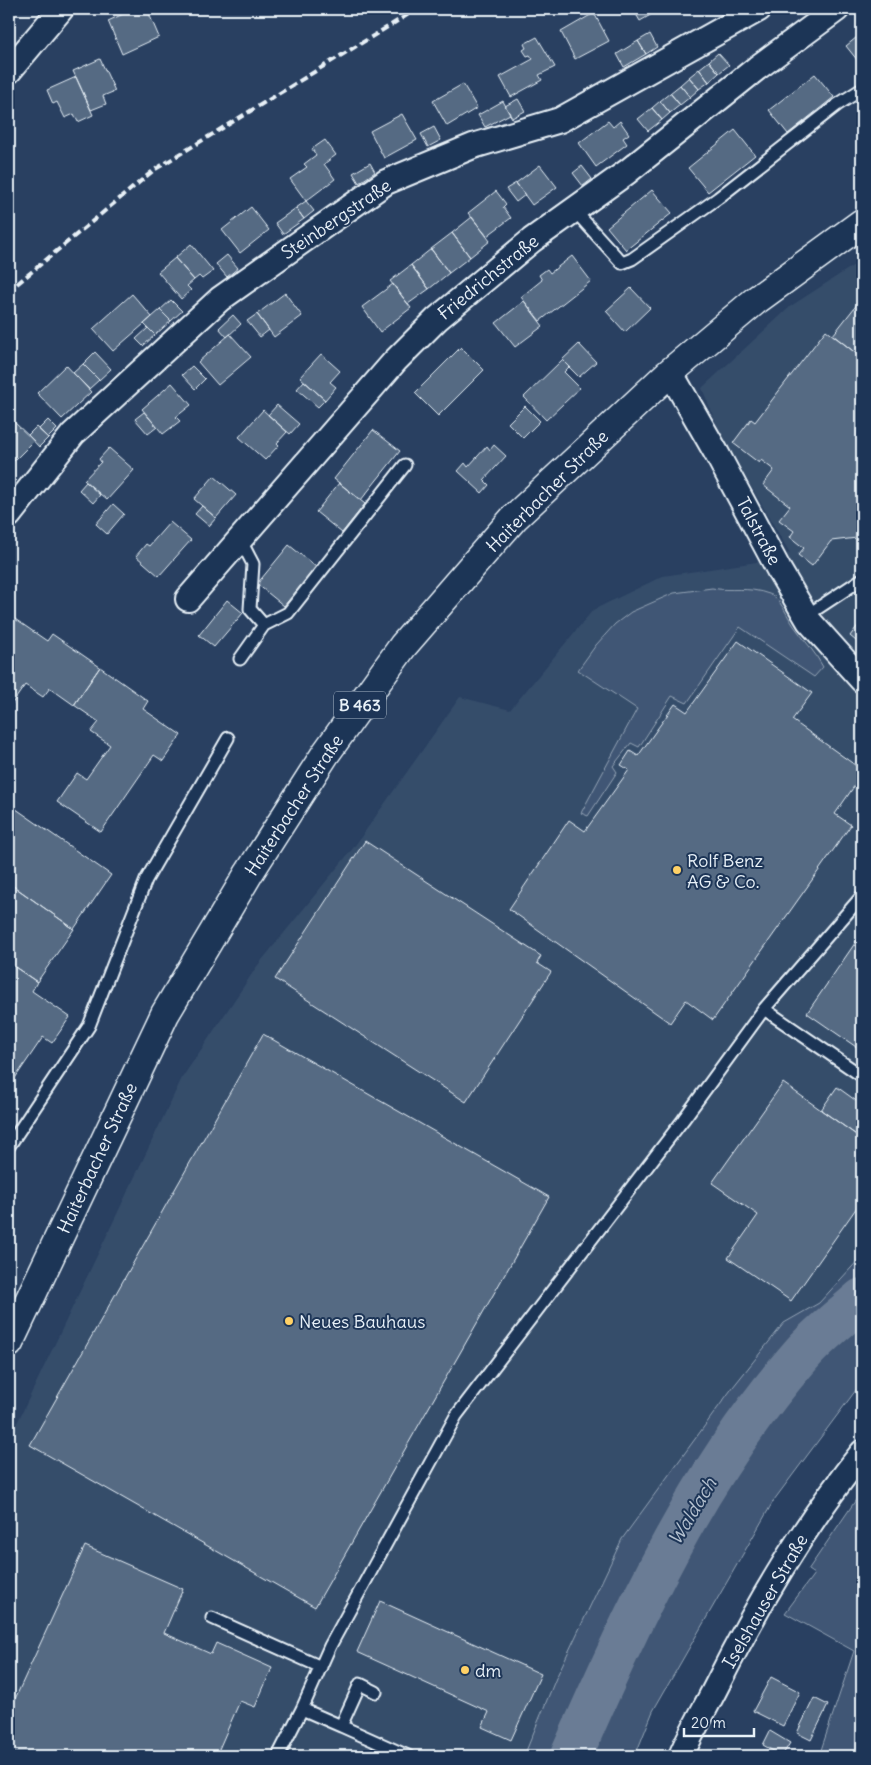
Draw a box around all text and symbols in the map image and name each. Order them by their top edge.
street label: Steinbergstraße [277,174,395,264]
street label: Friedrichstraße [433,229,543,325]
street label: Haiterbacher Straße [481,425,613,557]
street label: Talstraße [732,493,786,569]
road number: B 463 [334,692,386,718]
street label: Haiterbacher Straße [240,730,348,880]
place label: Rolf Benz AG & Co. [687,849,764,893]
marker: Rolf Benz AG & Co. [671,864,683,876]
street label: Haiterbacher Straße [52,1079,142,1237]
place label: Neues Bauhaus [299,1310,425,1333]
marker: Neues Bauhaus [283,1315,295,1327]
water label: Waldach [663,1472,722,1549]
street label: Iselshauser Straße [717,1530,813,1672]
place label: dm [475,1659,502,1682]
marker: dm [459,1664,471,1676]
scale bar [684,1705,754,1737]
text: 20 m [691,1713,726,1732]

